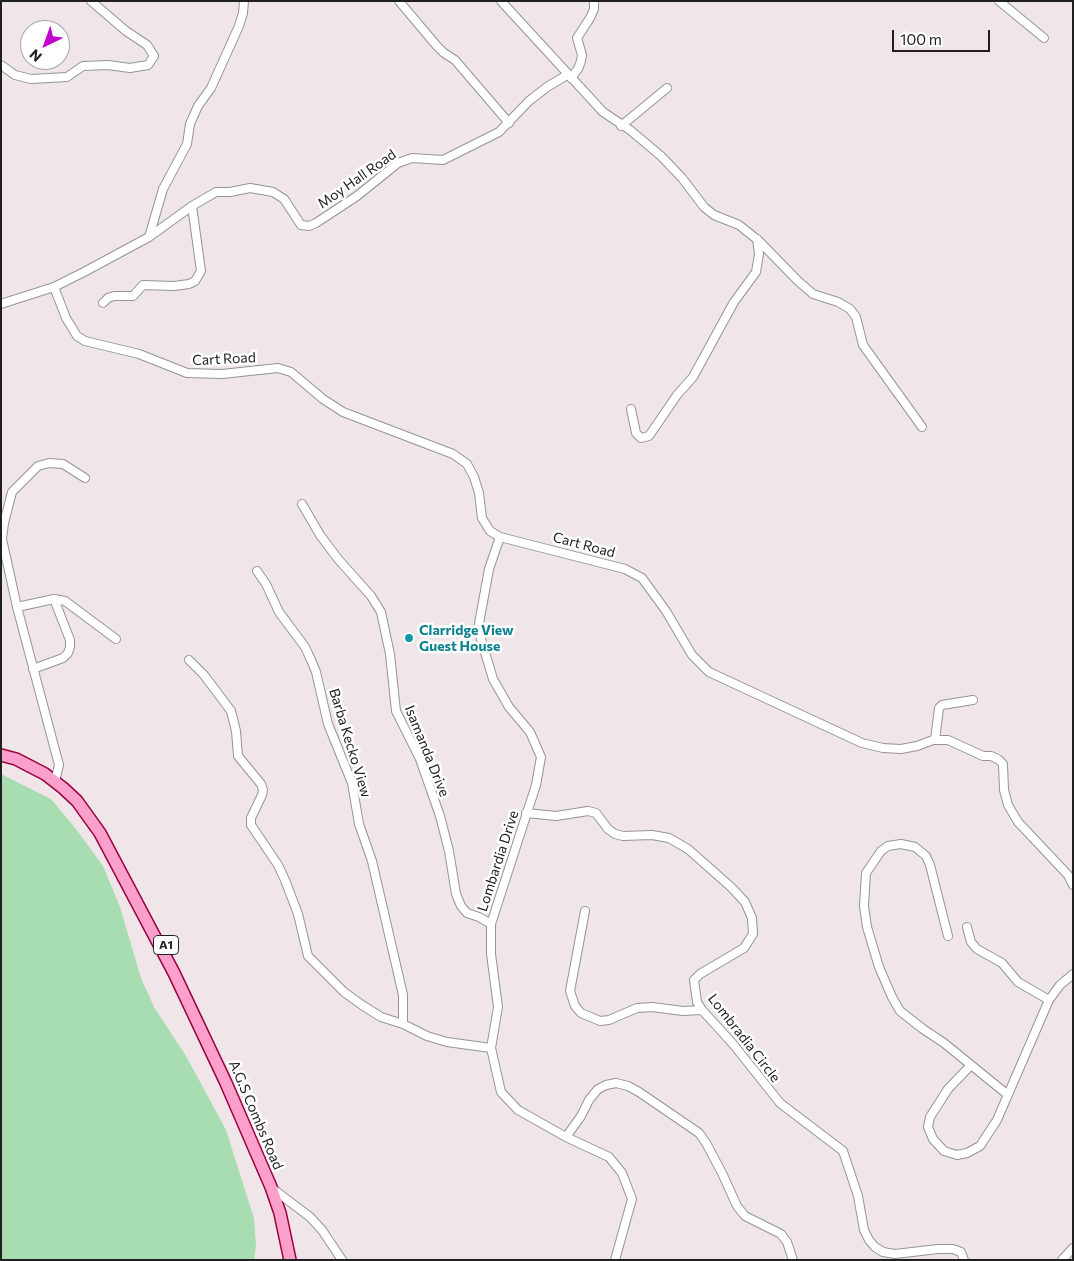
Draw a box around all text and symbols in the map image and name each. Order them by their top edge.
north arrow [20,20,70,70]
scale bar [894,20,992,52]
text: 100 m [900,30,942,48]
text: N [26,46,45,66]
street label: Moy Hall Road [315,146,399,212]
street label: Cart Road [192,349,256,369]
street label: Cart Road [551,529,617,561]
place label: Clarridge View Guest House [419,622,514,654]
marker: Clarridge View Guest House [403,632,415,644]
street label: Barba Kecko View [325,686,375,800]
street label: Isamanda Drive [401,703,453,799]
street label: Lombardia Drive [474,808,522,914]
road number: A1 [154,936,178,954]
street label: Lombradia Circle [704,990,784,1086]
street label: A.G.S Combs Road [225,1058,287,1172]

